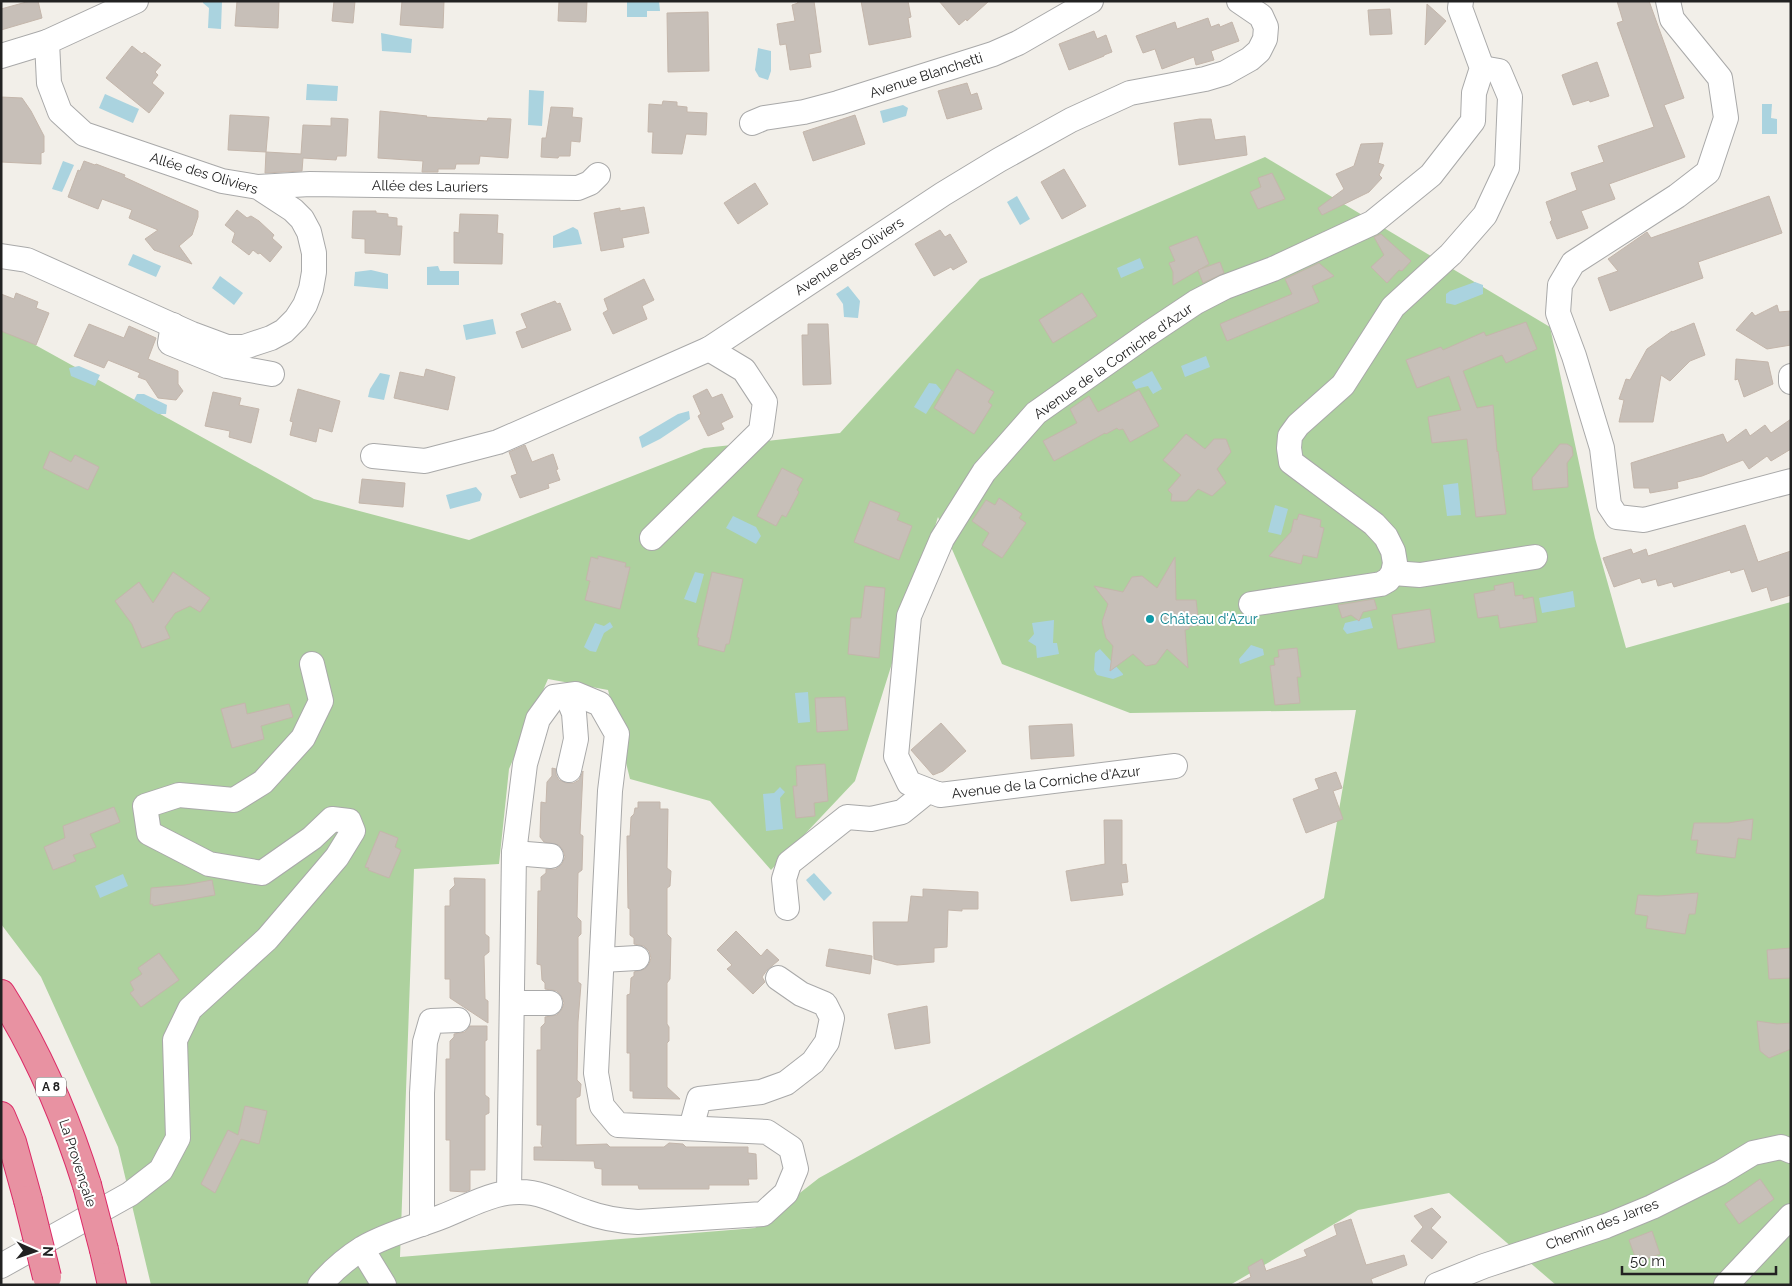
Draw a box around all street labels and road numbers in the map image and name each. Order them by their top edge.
street label: Avenue Blanchetti [867,49,985,101]
street label: Allée des Oliviers [148,149,260,197]
street label: Allée des Lauriers [372,177,489,195]
street label: Avenue des Oliviers [792,214,907,298]
street label: Avenue de la Corniche d'Azur [1031,300,1195,422]
street label: Avenue de la Corniche d'Azur [951,762,1141,802]
road number: A 8 [36,1078,66,1096]
street label: La Provençale [56,1117,100,1209]
street label: Chemin des Jarres [1543,1195,1661,1253]

